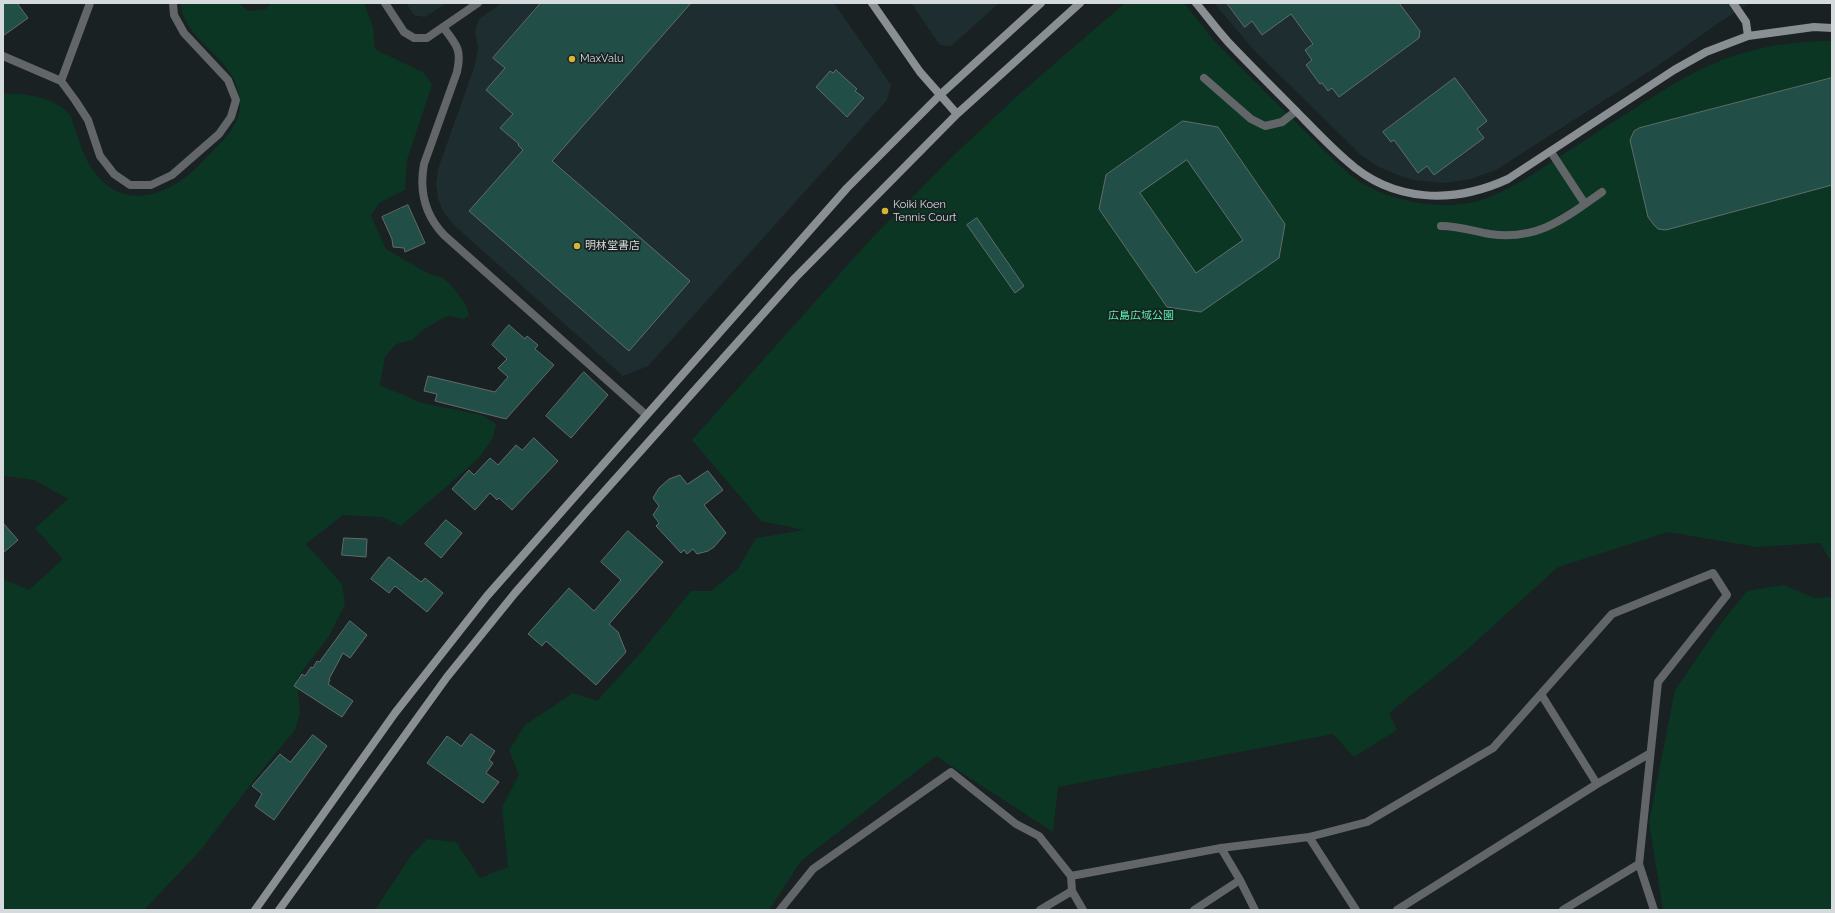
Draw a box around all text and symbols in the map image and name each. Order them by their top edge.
place label: MaxValu [580,52,623,66]
marker: MaxValu [567,54,577,64]
place label: Koiki Koen Tennis Court [893,198,956,224]
marker: Koiki Koen Tennis Court [880,206,890,216]
place label: 明林堂書店 [585,239,640,253]
marker: 明林堂書店 [572,241,582,251]
park label: 広島広域公園 [1108,309,1174,323]

